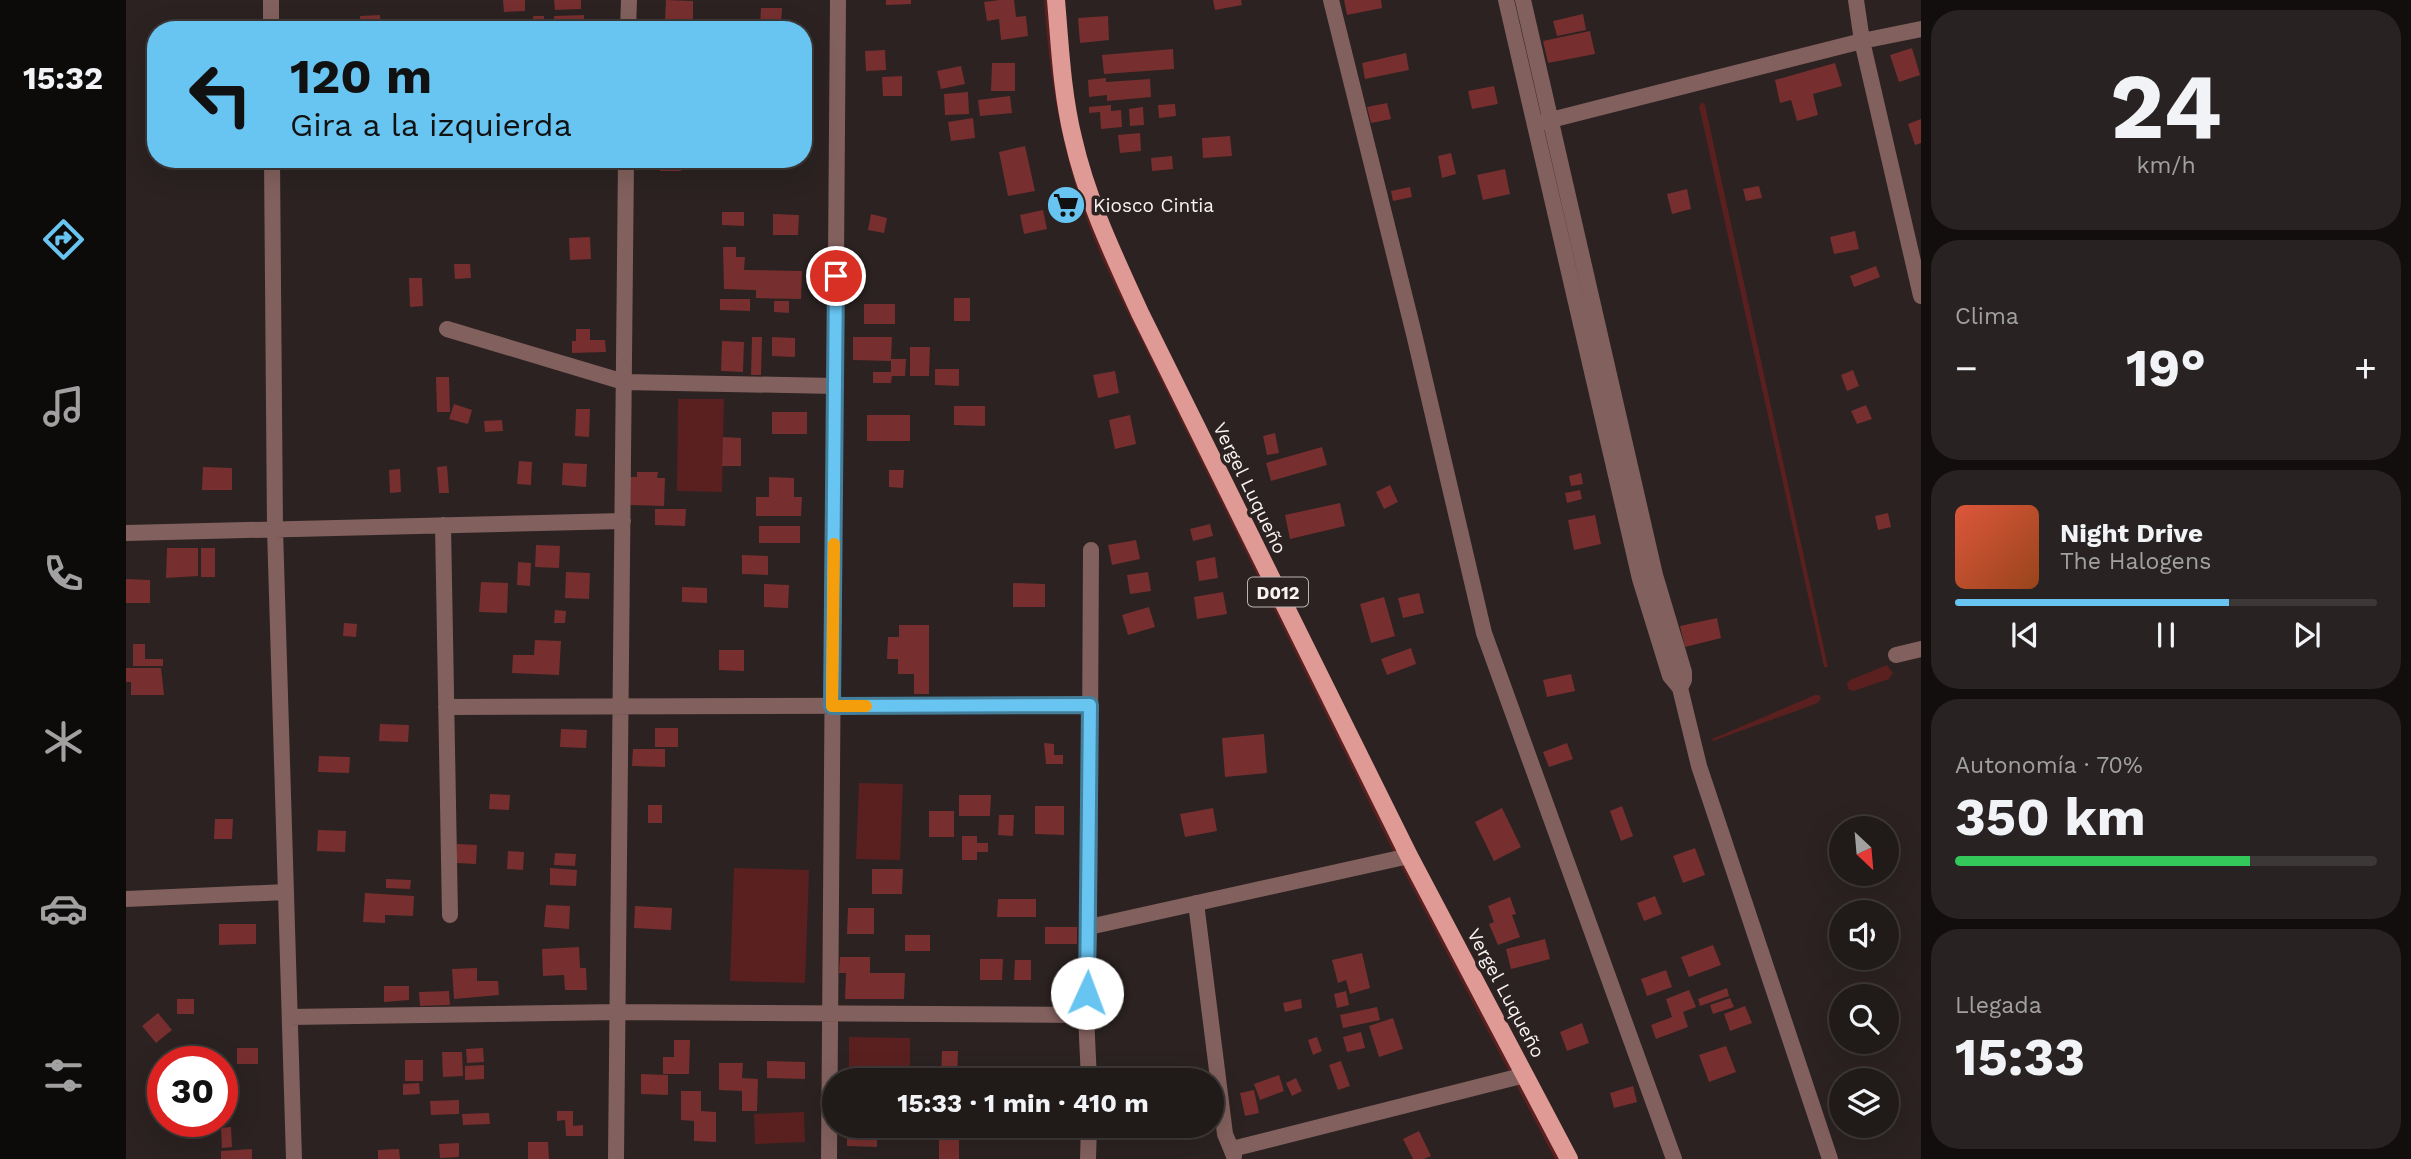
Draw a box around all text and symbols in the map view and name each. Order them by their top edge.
text: 120 m [290,47,432,105]
icon: left [175,49,266,140]
text: 24 [2110,53,2222,160]
text: 15:32 [23,59,103,97]
text: Gira a la izquierda [290,106,572,144]
text: km/h [2136,152,2196,179]
supermarket icon: Kiosco Cintia [1045,184,1087,226]
place label: Kiosco Cintia [1093,194,1214,217]
icon: directions [39,215,88,264]
pin [806,246,866,306]
icon: arrive [817,257,855,295]
text: Clima [1955,303,2019,330]
text: 19° [2126,338,2206,399]
text: − [1955,346,1978,390]
text: + [2354,346,2377,390]
icon: music [39,382,88,431]
street label: Vergel Luqueño [1208,419,1292,557]
text: Night Drive [2060,518,2203,548]
text: The Halogens [2060,548,2211,575]
icon: phone [39,549,88,598]
road number: D012 [1248,578,1308,606]
icon: previous [2006,616,2044,654]
icon: pause [2147,616,2185,654]
icon: next [2288,616,2326,654]
icon: climate [39,717,88,766]
text: Autonomía · 70% [1955,752,2143,779]
text: 350 km [1955,787,2146,848]
north arrow [1829,816,1899,886]
map controls [1829,816,1899,1138]
icon: car [39,884,88,933]
button: sound [1829,900,1899,970]
street label: Vergel Luqueño [1462,924,1550,1062]
position arrow [1050,956,1124,1030]
button: search [1829,984,1899,1054]
text: Llegada [1955,992,2042,1019]
text: 15:33 [1955,1027,2085,1088]
speed limit sign: 30 [147,1046,238,1137]
icon: filters [39,1051,88,1100]
button: layers [1829,1068,1899,1138]
text: 15:33 · 1 min · 410 m [897,1088,1149,1118]

